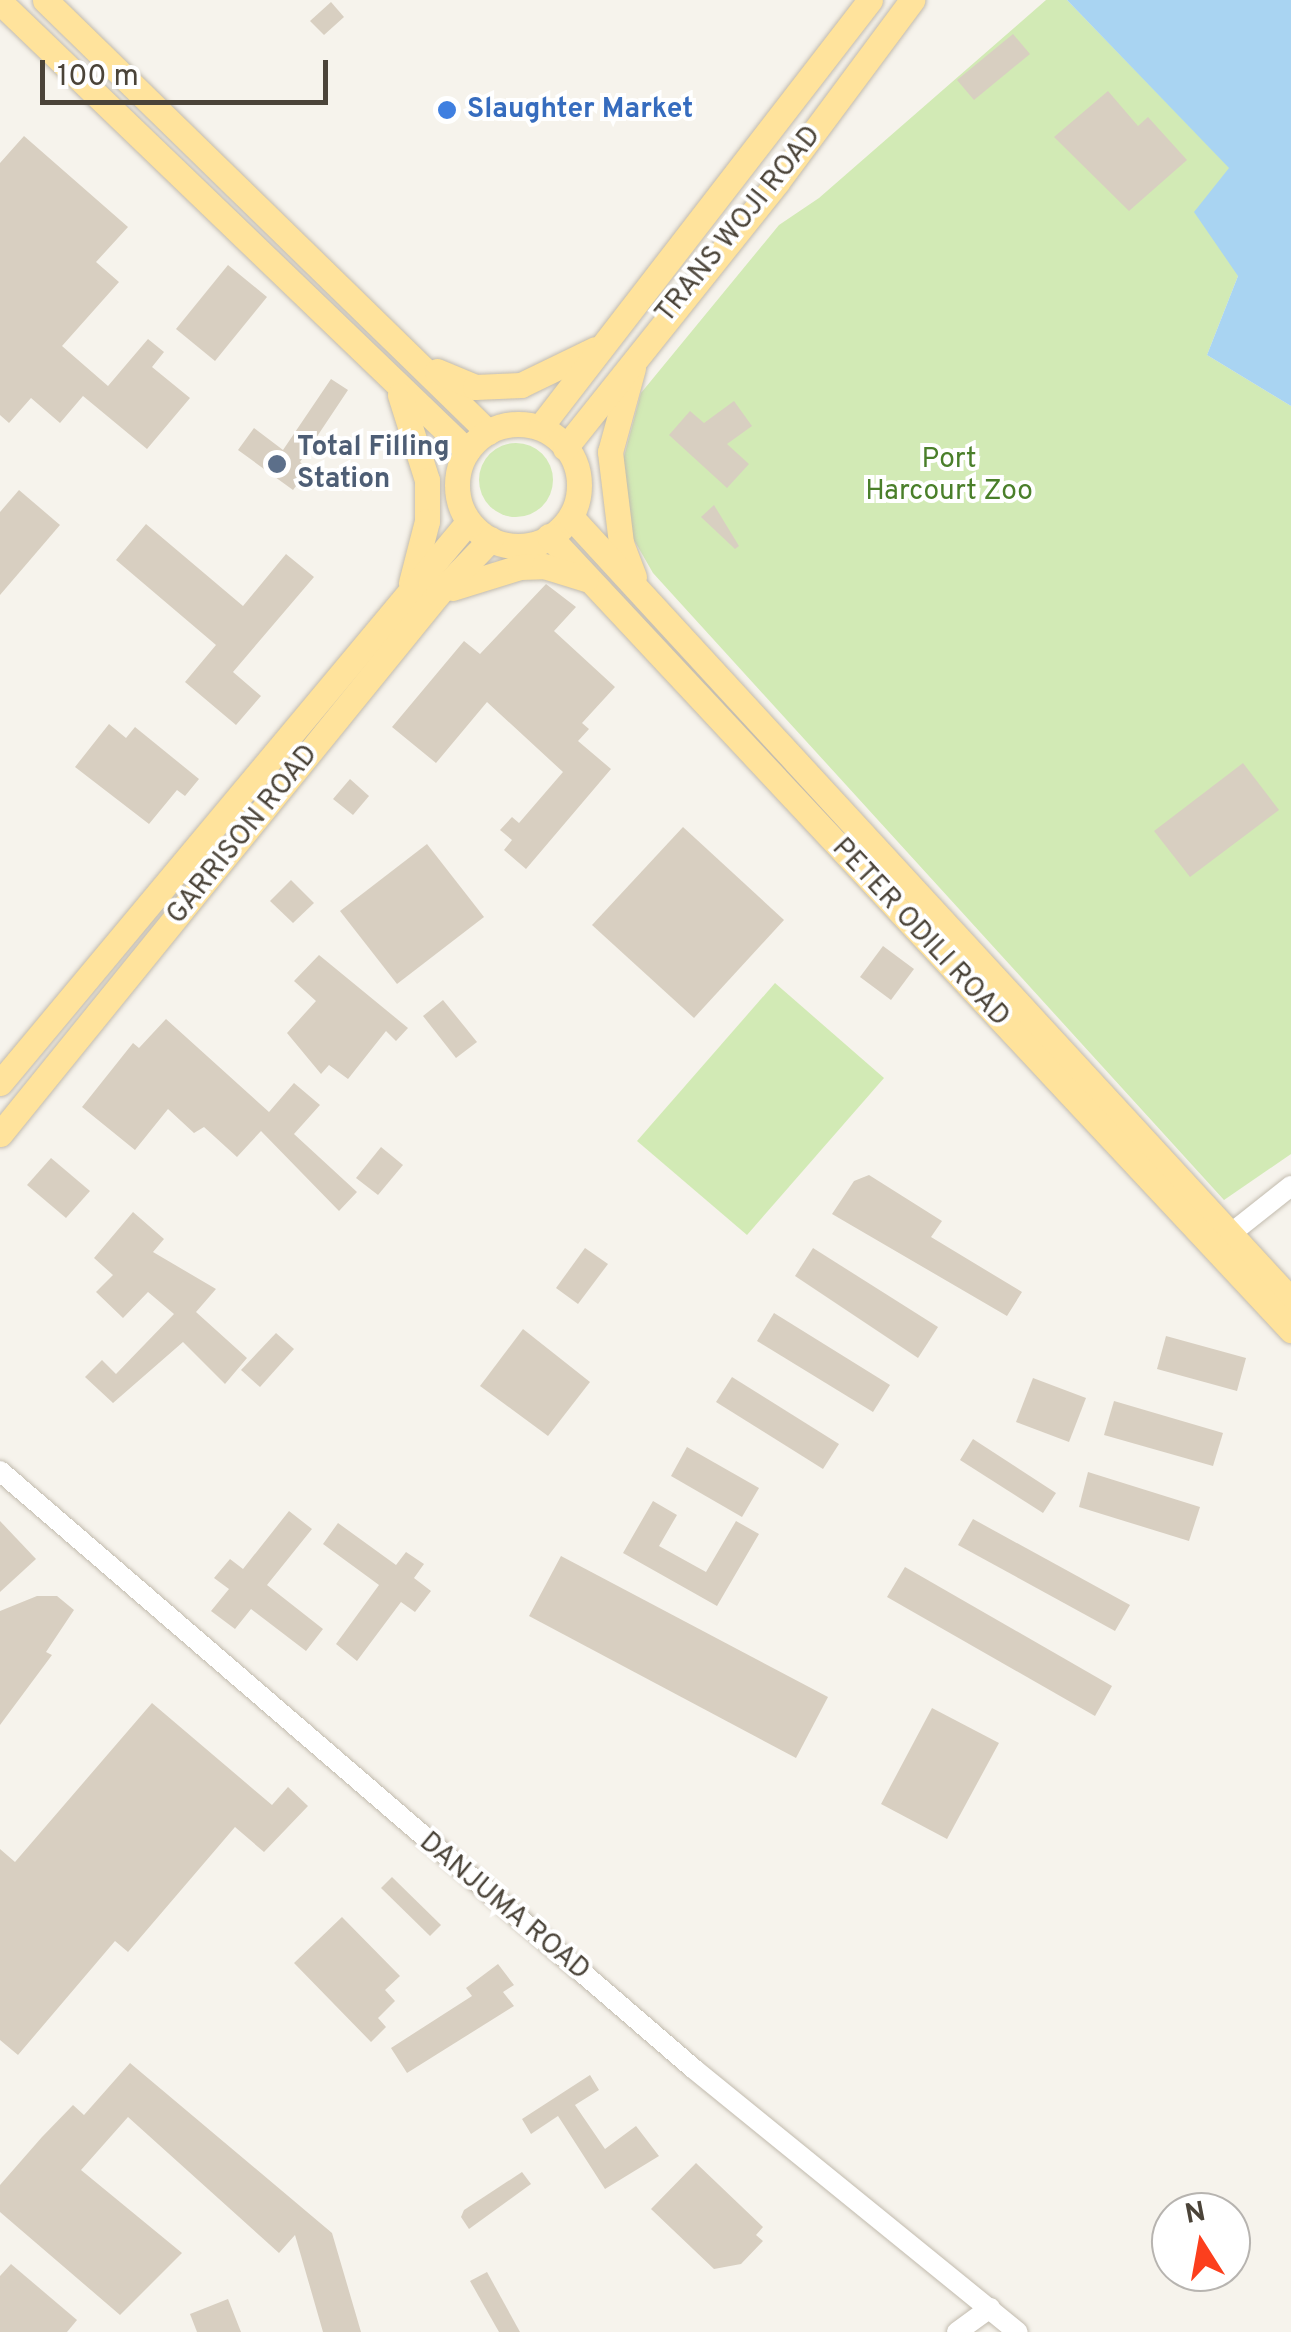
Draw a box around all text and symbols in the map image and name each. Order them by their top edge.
scale bar [45,40,332,102]
text: 100 m [57,59,139,96]
place label: Slaughter Market [467,93,693,127]
marker: Slaughter Market [436,99,458,121]
street label: TRANS WOJI ROAD [649,120,829,330]
place label: Total Filling Station [297,431,450,497]
park label: Port Harcourt Zoo [865,443,1033,509]
marker: Total Filling Station [266,453,288,475]
street label: GARRISON ROAD [160,738,326,932]
street label: PETER ODILI ROAD [824,832,1016,1034]
street label: DANJUMA ROAD [412,1826,596,1988]
north arrow [1151,2192,1251,2292]
text: N [1182,2195,1209,2234]

